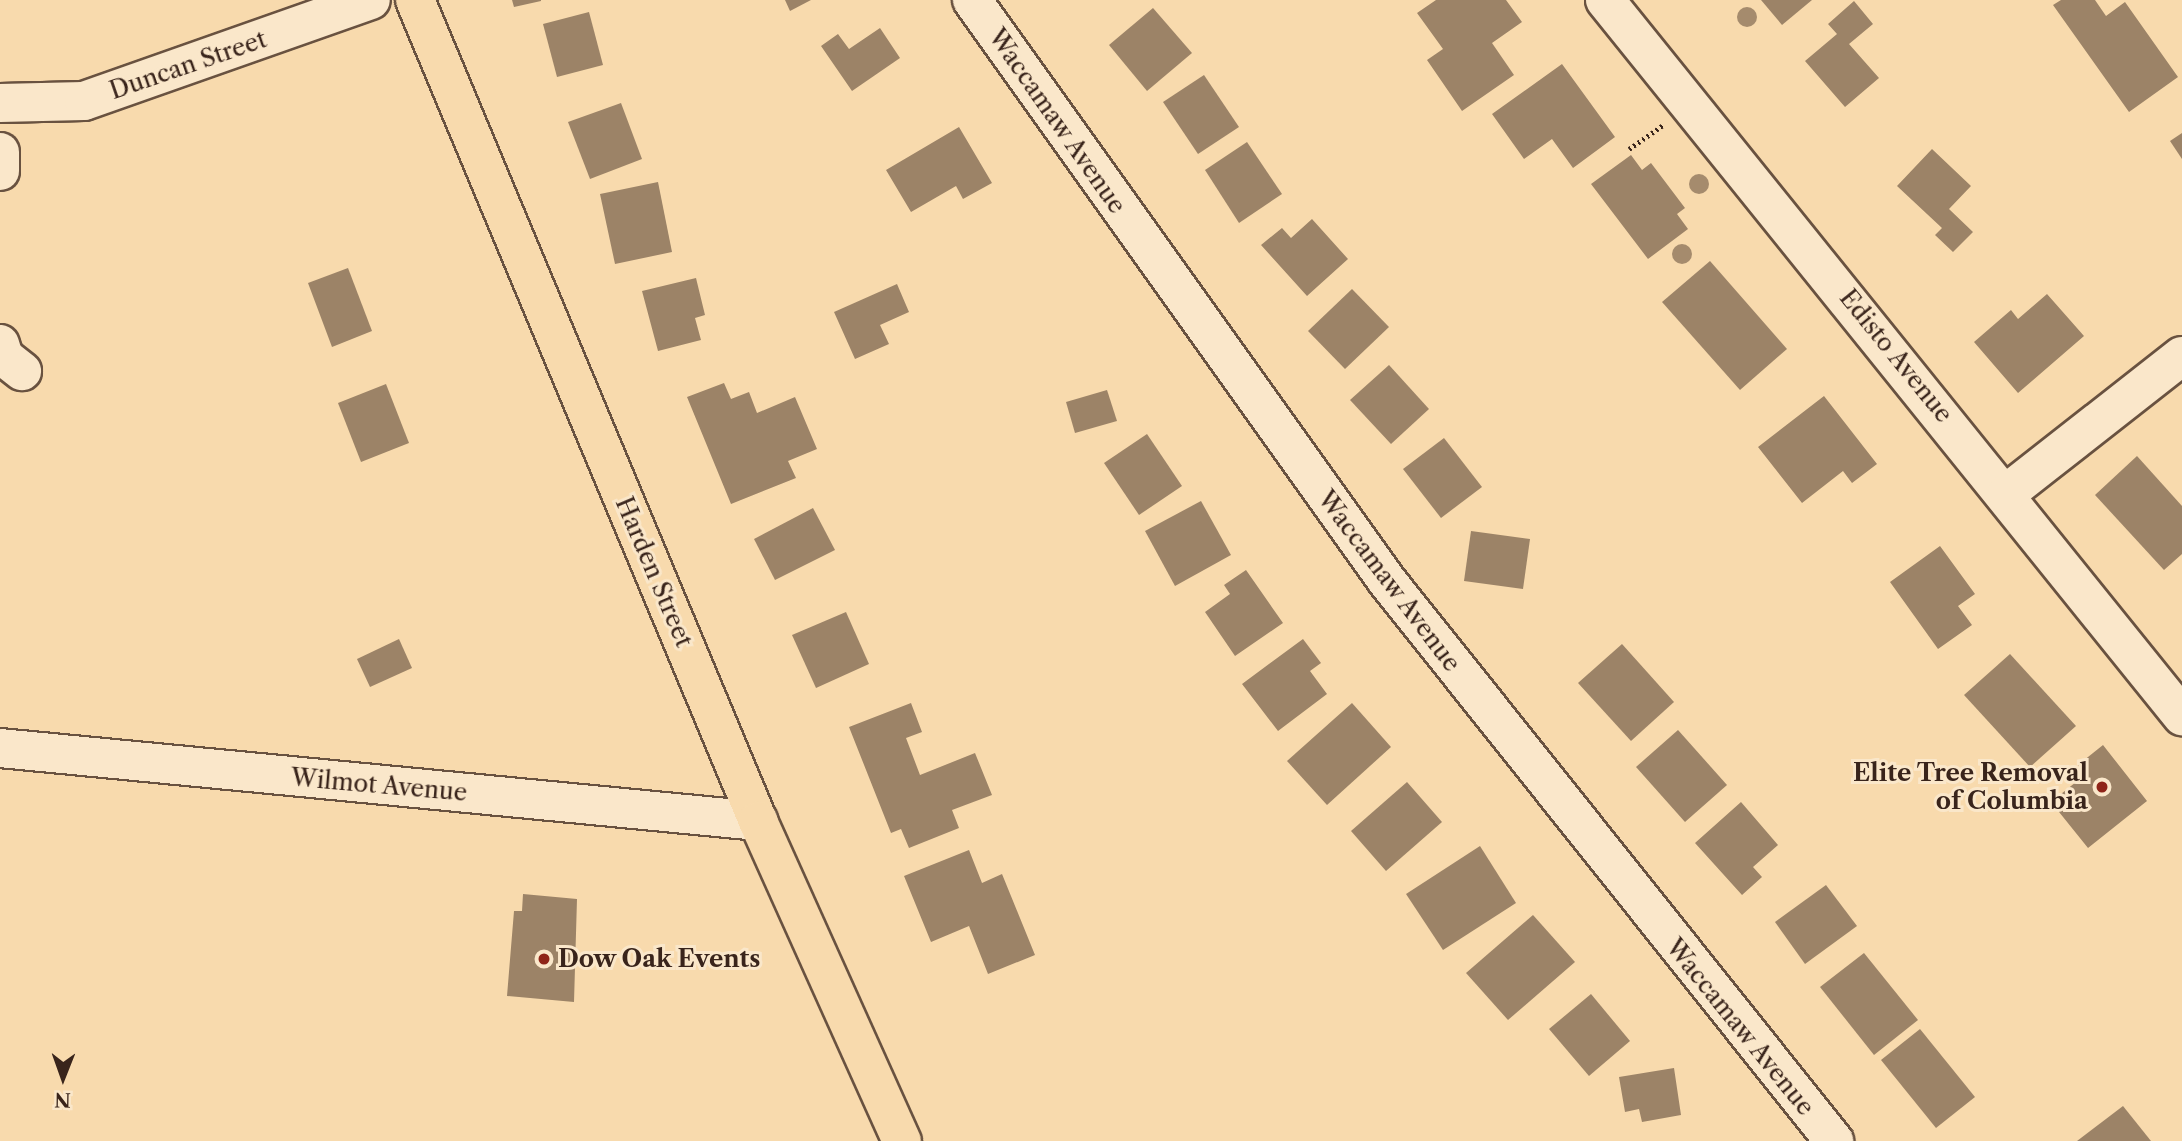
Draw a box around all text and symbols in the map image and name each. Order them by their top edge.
street label: Waccamaw Avenue [982,22,1132,220]
street label: Duncan Street [106,25,270,105]
street label: Edisto Avenue [1833,283,1959,429]
street label: Waccamaw Avenue [1311,484,1467,678]
street label: Harden Street [609,493,699,651]
place label: Elite Tree Removal of Columbia [1852,759,2088,815]
street label: Wilmot Avenue [289,763,469,807]
marker: Elite Tree Removal of Columbia [2094,779,2110,795]
street label: Waccamaw Avenue [1659,932,1821,1122]
place label: Dow Oak Events [558,945,762,973]
marker: Dow Oak Events [536,951,552,967]
north arrow [28,1043,98,1113]
text: N [54,1088,71,1111]

